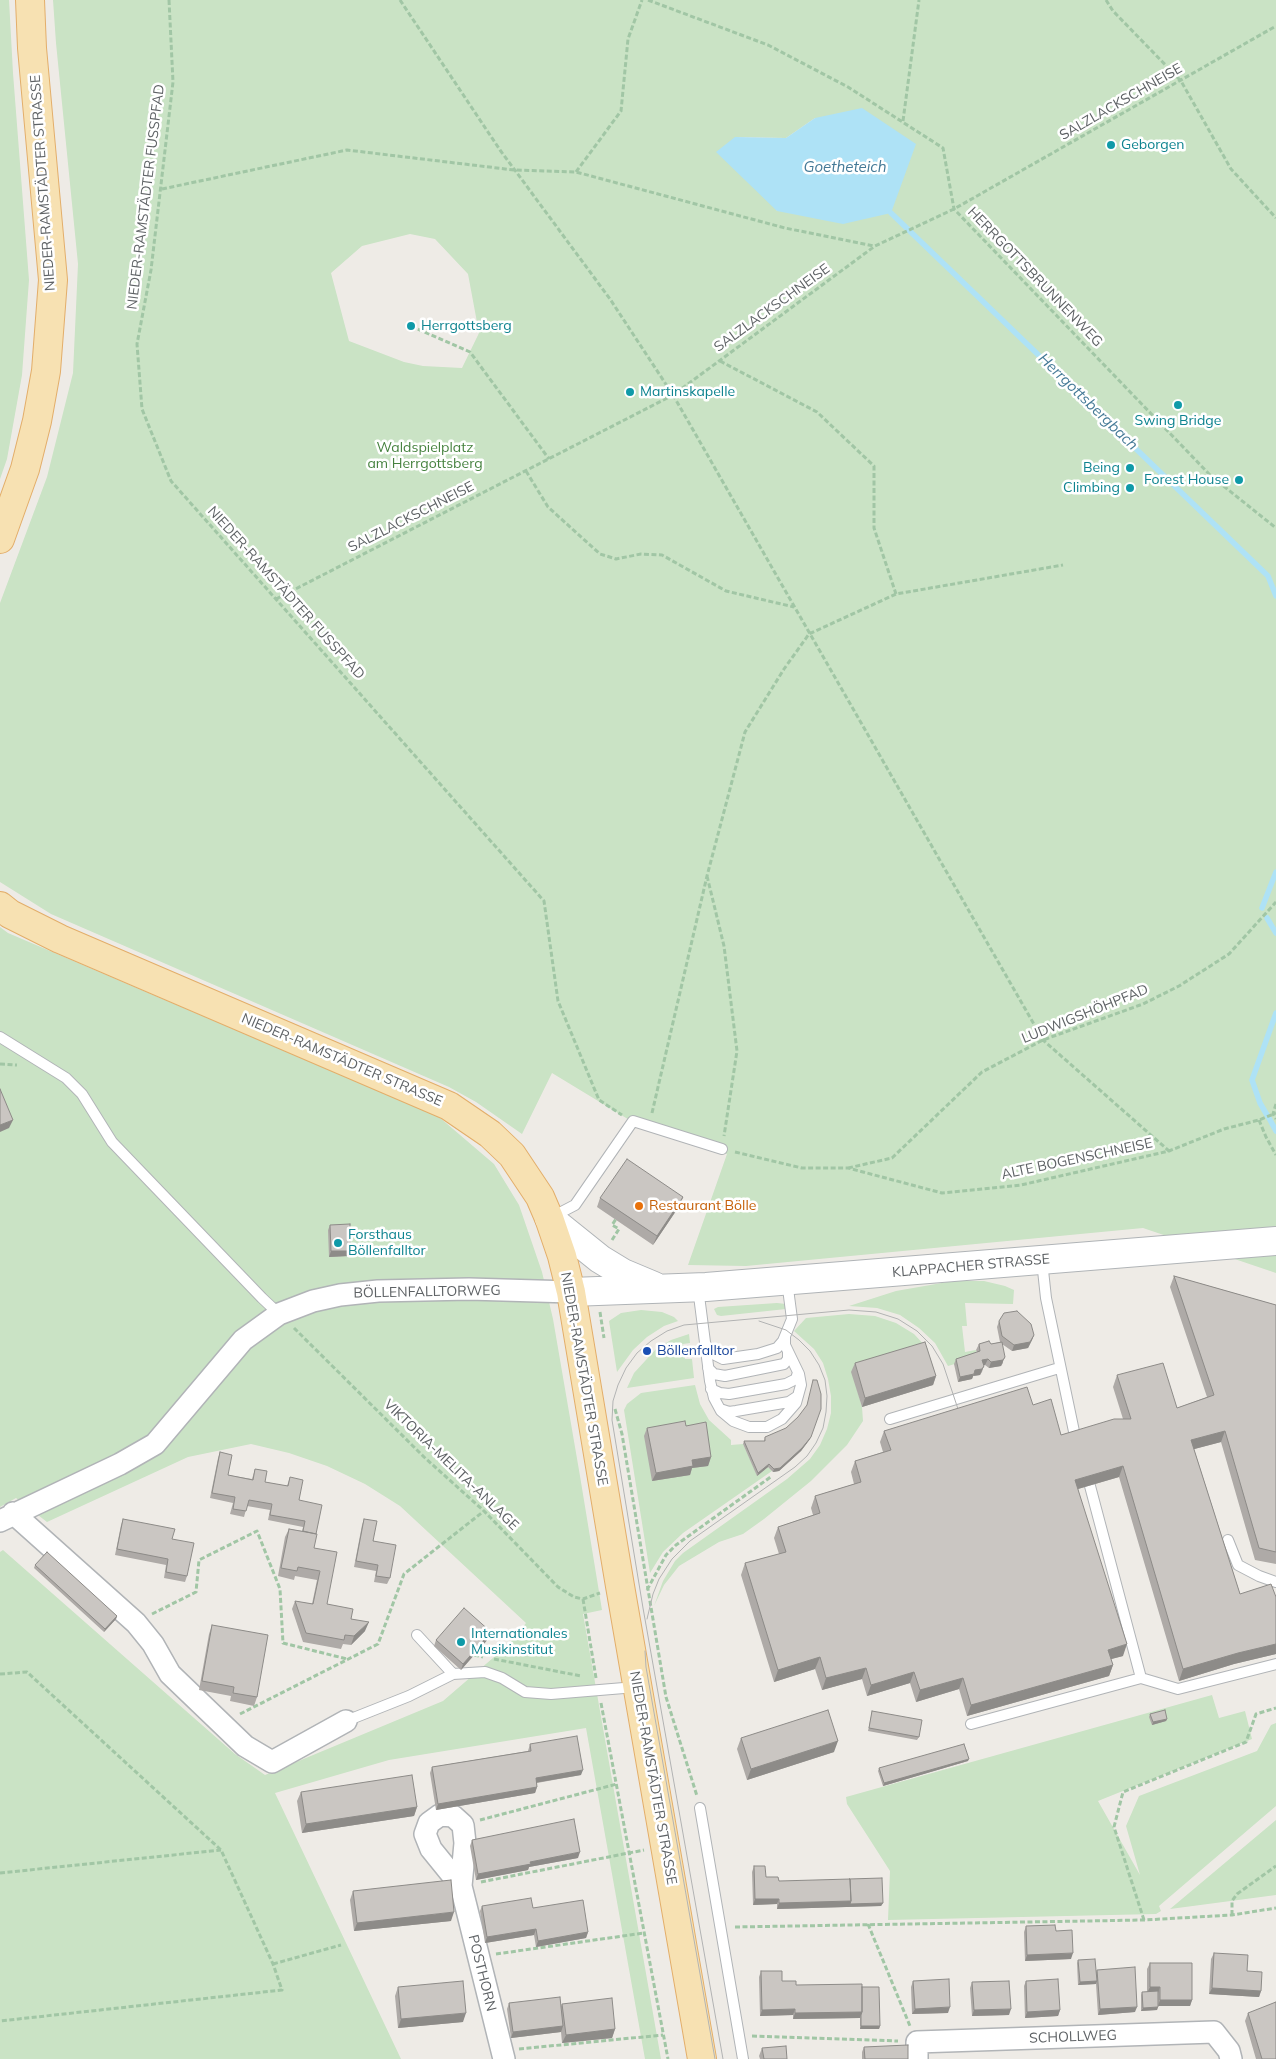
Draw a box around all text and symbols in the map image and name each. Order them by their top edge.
street label: SALZLACKSCHNEISE [1057,60,1185,144]
street label: NIEDER-RAMSTÄDTER STRASSE [27,74,59,292]
street label: NIEDER-RAMSTÄDTER FUSSPFAD [124,83,168,311]
place label: Geborgen [1121,137,1184,153]
marker: Geborgen [1105,139,1117,151]
water label: Goetheteich [804,158,886,176]
street label: HERRGOTTSBRUNNENWEG [964,204,1106,350]
street label: SALZLACKSCHNEISE [711,260,833,356]
place label: Herrgottsberg [421,318,512,334]
marker: Herrgottsberg [405,320,417,332]
water label: Herrgottsbergbach [1034,350,1142,454]
place label: Martinskapelle [640,384,735,400]
marker: Martinskapelle [624,386,636,398]
marker: Swing Bridge [1172,399,1184,411]
place label: Swing Bridge [1135,413,1221,429]
park label: Waldspielplatz am Herrgottsberg [367,440,483,472]
place label: Being [1083,460,1120,476]
marker: Being [1124,462,1136,474]
place label: Forest House [1144,472,1229,488]
marker: Forest House [1233,474,1245,486]
street label: SALZLACKSCHNEISE [345,478,477,556]
place label: Climbing [1063,480,1120,496]
marker: Climbing [1124,482,1136,494]
street label: NIEDER-RAMSTÄDTER FUSSPFAD [204,503,368,683]
street label: LUDWIGSHÖHPFAD [1019,981,1151,1047]
street label: NIEDER-RAMSTÄDTER STRASSE [239,1010,445,1110]
street label: ALTE BOGENSCHNEISE [1000,1135,1154,1183]
place label: Restaurant Bölle [649,1198,756,1214]
marker: Restaurant Bölle [633,1200,645,1212]
place label: Forsthaus Böllenfalltor [348,1227,426,1260]
marker: Forsthaus Böllenfalltor [332,1237,344,1249]
street label: KLAPPACHER STRASSE [892,1251,1050,1281]
street label: NIEDER-RAMSTÄDTER STRASSE [557,1271,611,1487]
street label: BÖLLENFALLTORWEG [353,1282,501,1302]
place label: Böllenfalltor [657,1343,735,1359]
marker: Böllenfalltor [641,1345,653,1357]
street label: VIKTORIA-MELITA-ANLAGE [380,1396,522,1534]
place label: Internationales Musikinstitut [471,1626,568,1658]
marker: Internationales Musikinstitut [455,1636,467,1648]
street label: NIEDER-RAMSTÄDTER STRASSE [626,1670,680,1886]
street label: POSTHORN [464,1933,500,2013]
street label: SCHOLLWEG [1029,2027,1117,2047]

